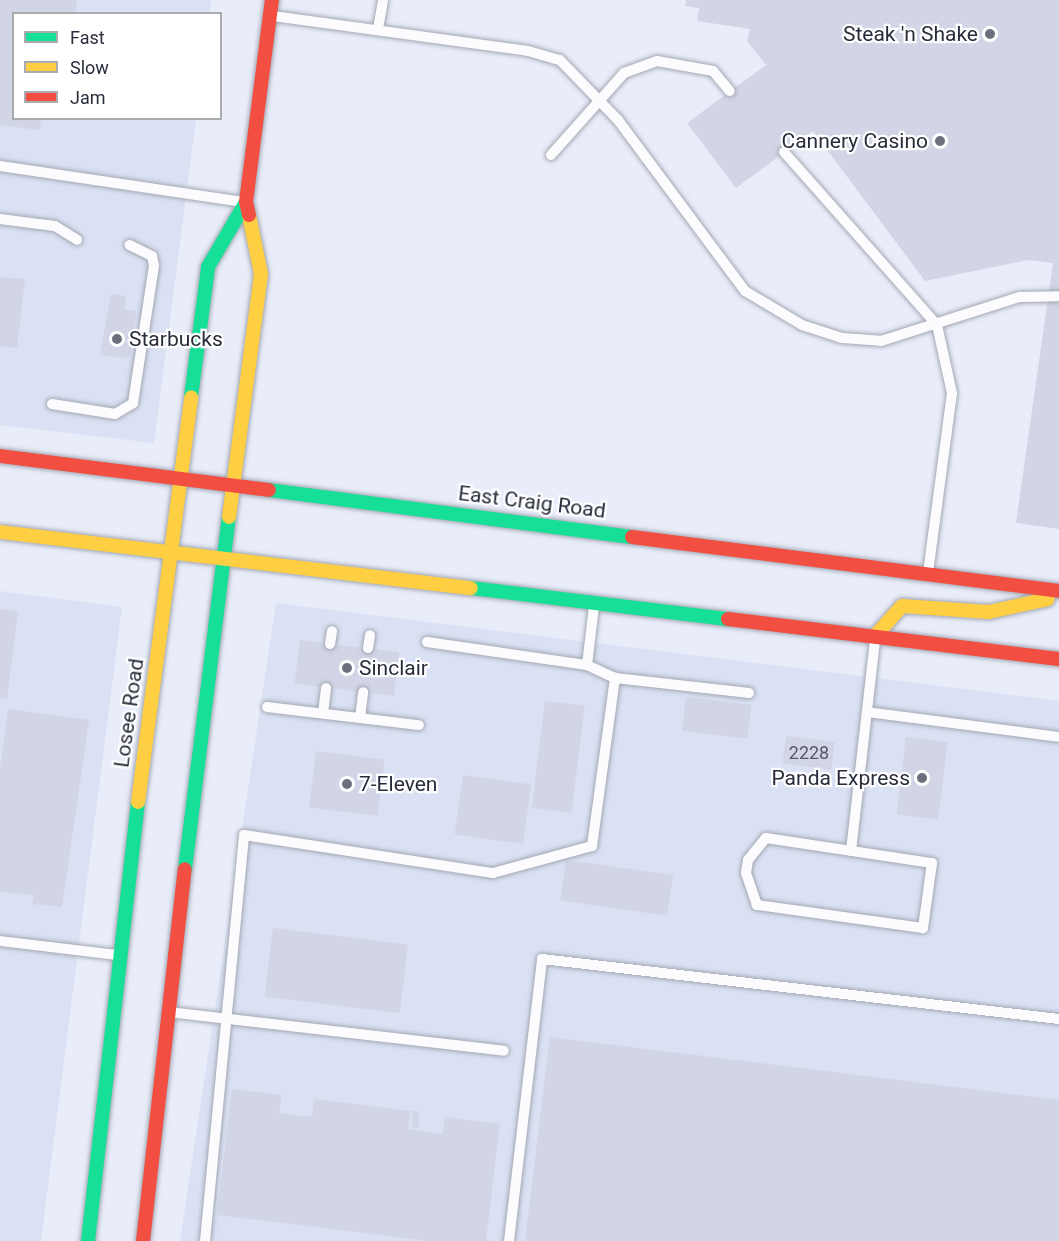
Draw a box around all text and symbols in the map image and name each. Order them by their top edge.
legend [12,12,222,120]
place label: Steak 'n Shake [843,21,978,47]
text: Fast [70,27,105,48]
marker: Steak 'n Shake [983,27,997,41]
text: Slow [70,57,109,78]
text: Jam [70,87,106,108]
place label: Cannery Casino [782,128,928,154]
marker: Cannery Casino [933,134,947,148]
place label: Starbucks [129,326,223,352]
marker: Starbucks [110,332,124,346]
street label: East Craig Road [457,480,607,524]
place label: Sinclair [359,655,428,681]
street label: Losee Road [109,657,149,769]
marker: Sinclair [340,661,354,675]
house number: 2228 [789,742,829,764]
place label: Panda Express [771,765,910,791]
place label: 7-Eleven [359,771,437,797]
marker: Panda Express [915,771,929,785]
marker: 7-Eleven [340,777,354,791]

